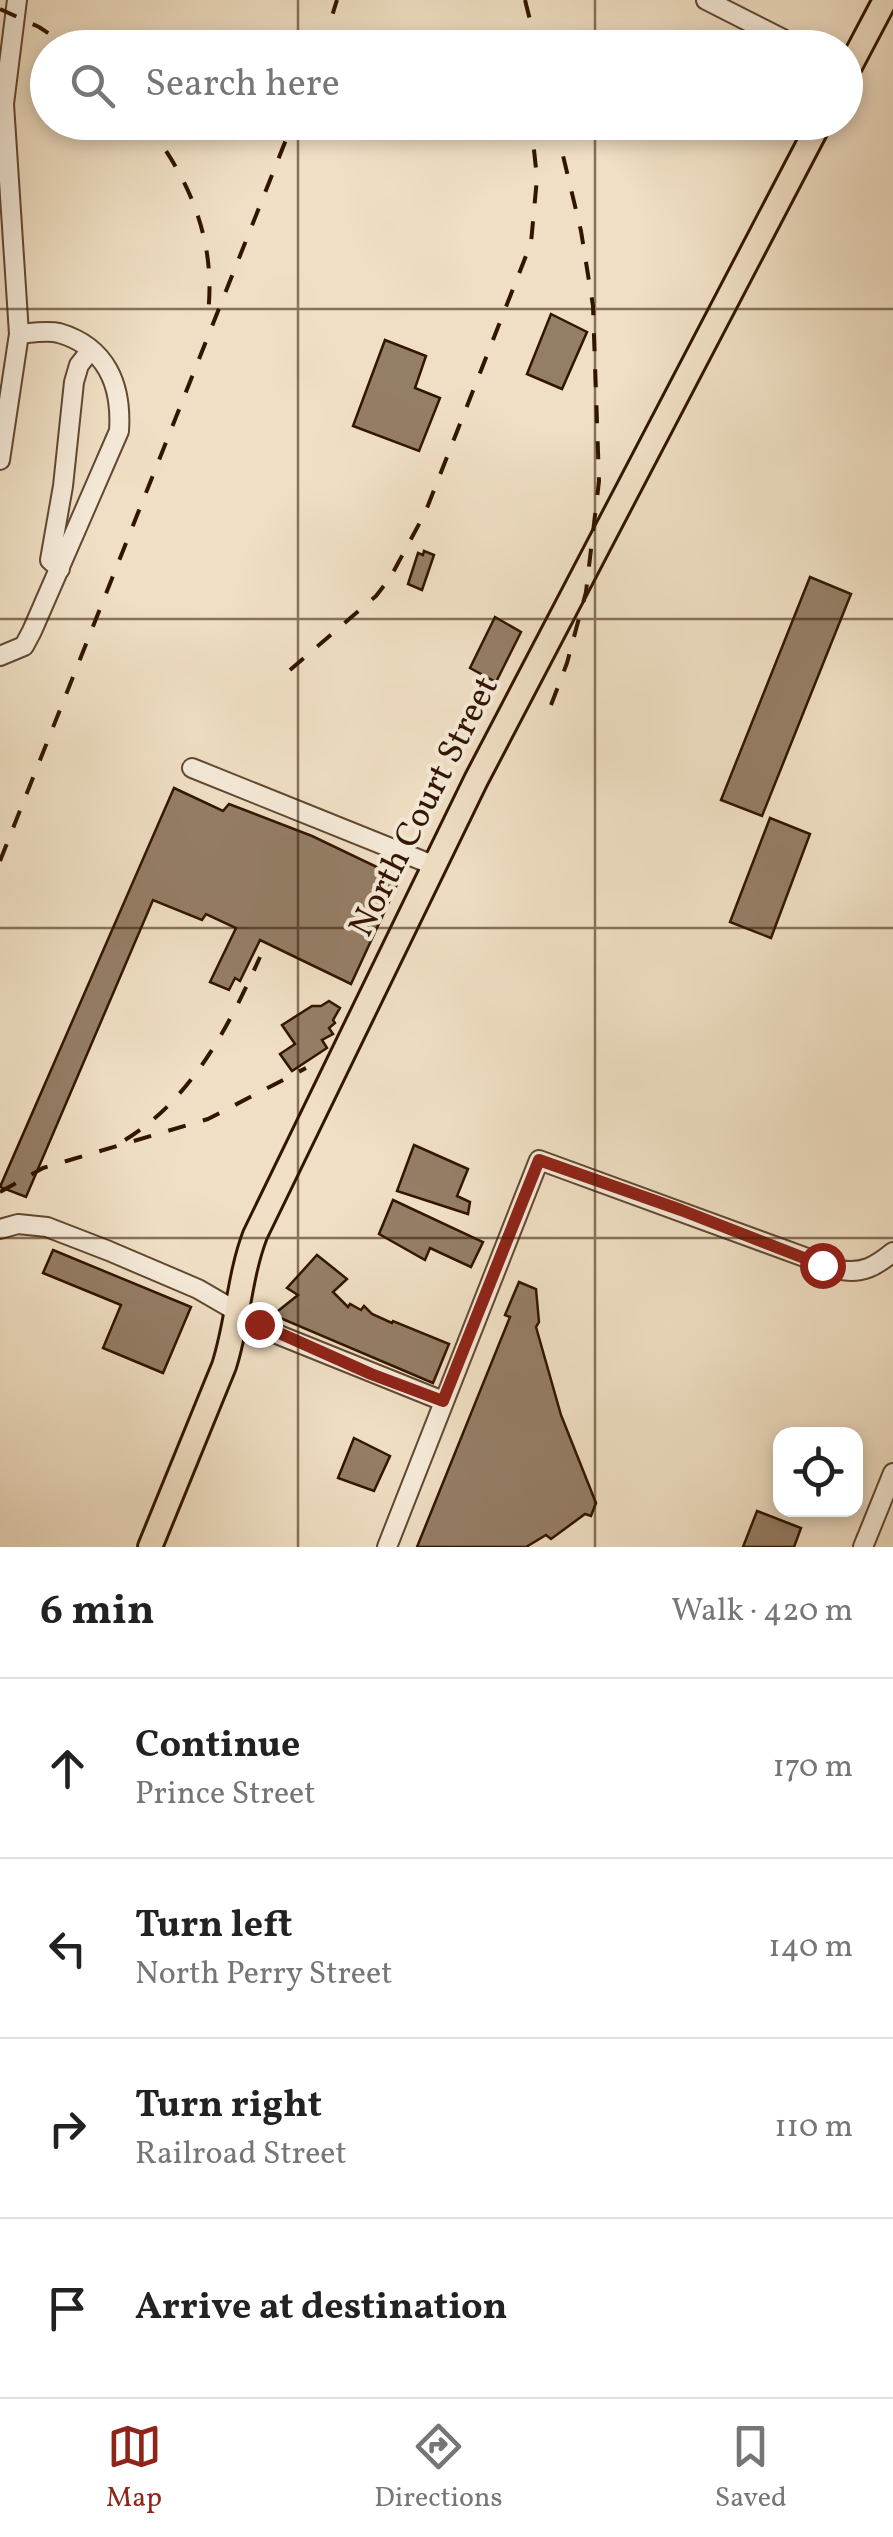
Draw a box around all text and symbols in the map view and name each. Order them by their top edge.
search box [30,30,863,140]
icon: search [65,58,120,113]
text: Search here [145,59,340,112]
street label: North Court Street [339,669,511,945]
route start [800,1243,846,1289]
route end [237,1302,283,1348]
map controls [773,1427,863,1517]
button: locate [773,1427,863,1517]
text: 6 min [40,1583,155,1642]
text: Walk · 420 m [671,1590,853,1634]
text: Continue [135,1720,300,1773]
icon: ahead [40,1741,95,1796]
text: 170 m [772,1746,853,1790]
text: Prince Street [135,1773,315,1817]
text: Turn left [135,1900,292,1953]
icon: left [40,1921,95,1976]
text: 140 m [768,1926,853,1970]
text: North Perry Street [135,1953,392,1997]
text: Turn right [135,2080,322,2133]
icon: right [40,2101,95,2156]
text: 110 m [774,2106,853,2150]
text: Railroad Street [135,2133,347,2177]
icon: arrive [40,2281,95,2336]
text: Arrive at destination [135,2282,508,2335]
tab: Map [106,2419,162,2518]
tab: Directions [374,2419,503,2518]
tab: Saved [715,2419,787,2518]

